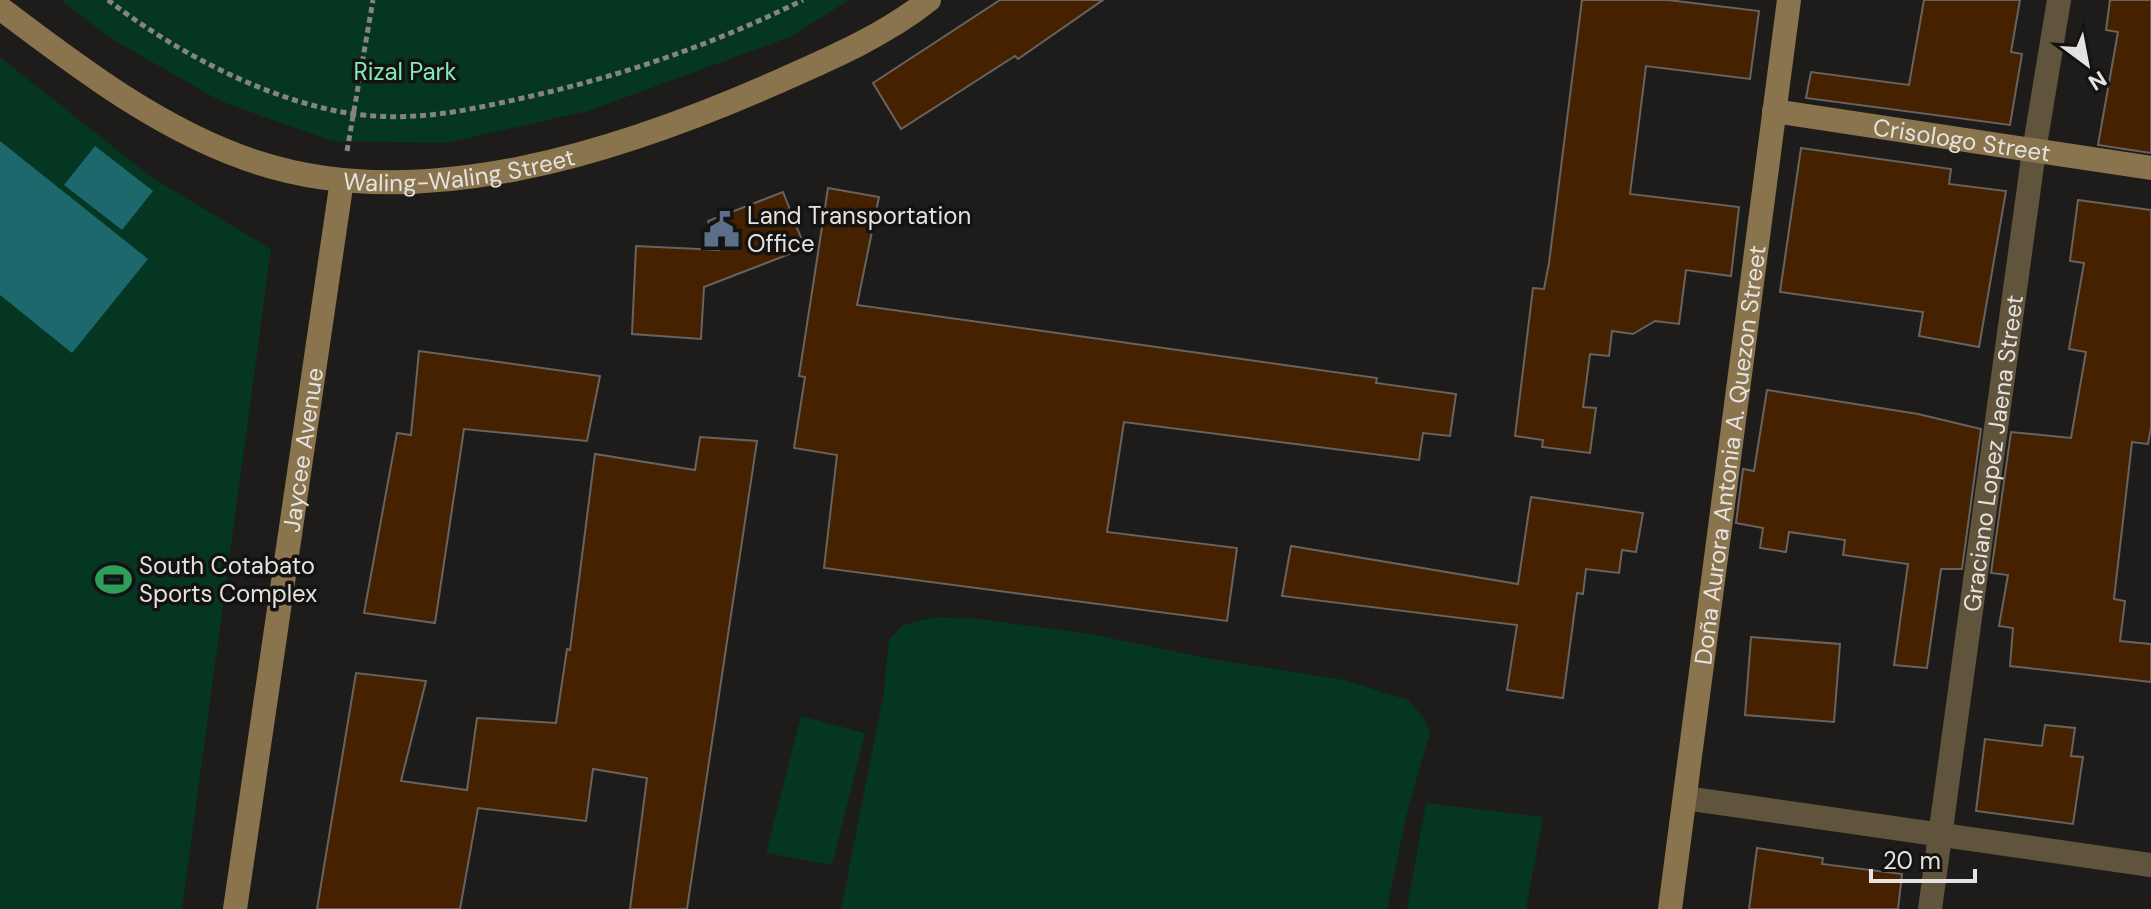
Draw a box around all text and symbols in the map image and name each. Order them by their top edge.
north arrow [2047,24,2127,104]
park label: Rizal Park [353,56,457,87]
text: N [2083,64,2112,97]
street label: Crisologo Street [1871,111,2053,168]
street label: Waling-Waling Street [342,141,578,198]
place label: Land Transportation Office [747,200,971,259]
public building icon: Land Transportation Office [702,210,740,248]
street label: Doña Aurora Antonia A. Quezon Street [1687,243,1772,667]
street label: Graciano Lopez Jaena Street [1955,293,2030,614]
street label: Jaycee Avenue [275,366,330,534]
place label: South Cotabato Sports Complex [139,550,317,609]
sports icon: South Cotabato Sports Complex [94,560,132,598]
scale bar [1871,833,1975,883]
text: 20 m [1883,845,1941,876]

